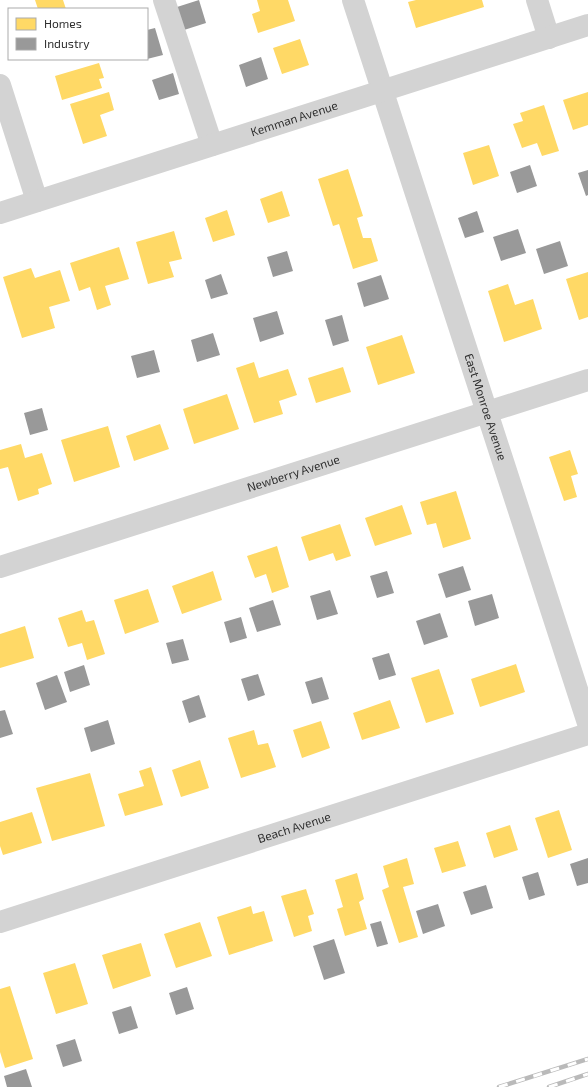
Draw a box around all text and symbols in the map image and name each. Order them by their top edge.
legend [8,8,148,60]
text: Homes [44,16,82,30]
text: Industry [44,36,90,50]
street label: Kemman Avenue [249,97,339,138]
street label: East Monroe Avenue [462,351,510,462]
street label: Newberry Avenue [245,451,341,494]
street label: Beach Avenue [256,809,332,845]

